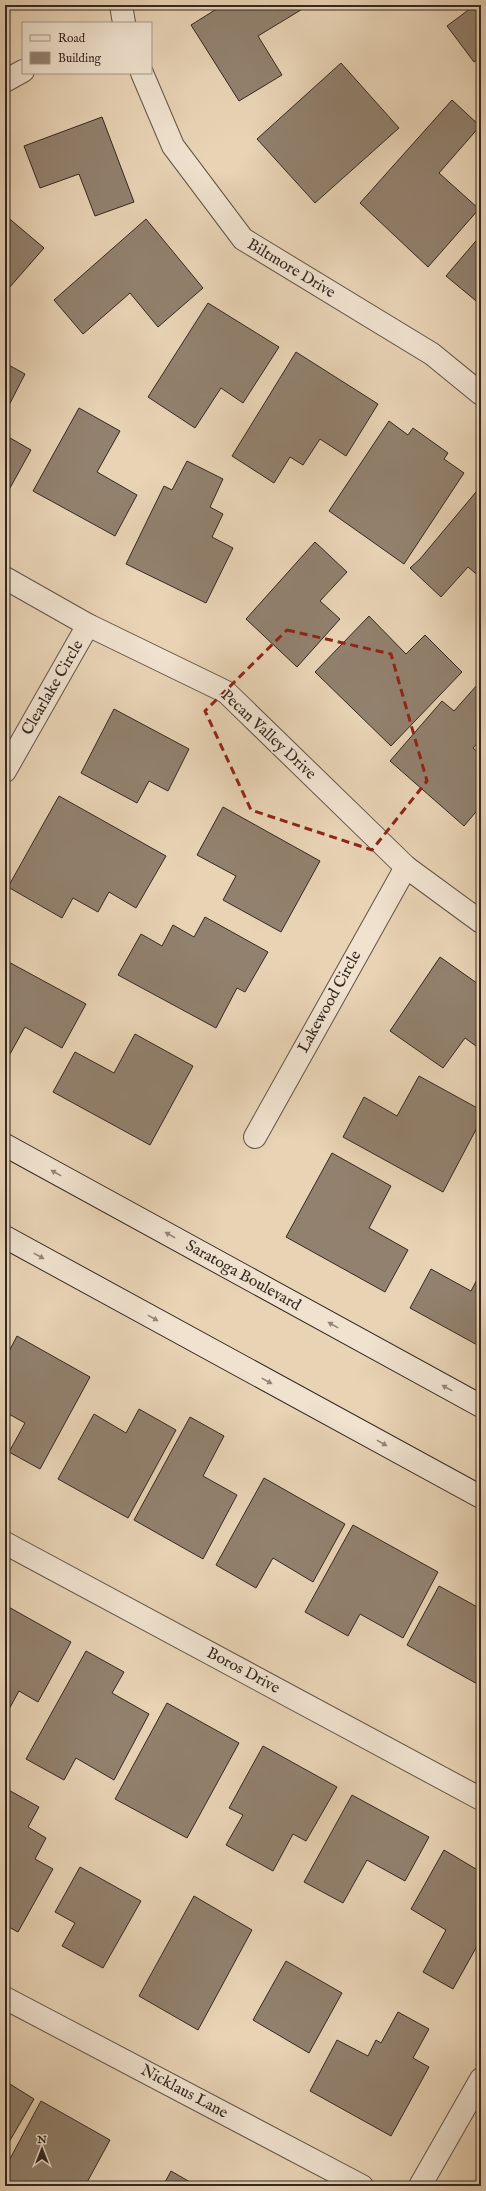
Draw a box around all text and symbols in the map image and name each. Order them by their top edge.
legend [22,22,152,74]
text: Road [58,31,86,46]
text: Building [58,51,102,66]
street label: Biltmore Drive [243,235,339,303]
street label: Clearlake Circle [18,637,88,739]
street label: Pecan Valley Drive [216,686,320,784]
street label: Lakewood Circle [294,947,366,1057]
one-way arrow [50,1169,62,1176]
one-way arrow [164,1232,176,1239]
street label: Saratoga Boulevard [182,1236,304,1316]
one-way arrow [33,1253,45,1259]
one-way arrow [147,1315,159,1322]
one-way arrow [327,1322,339,1328]
one-way arrow [262,1377,273,1384]
one-way arrow [441,1384,453,1391]
one-way arrow [376,1440,387,1446]
street label: Boros Drive [203,1643,283,1699]
street label: Nicklaus Lane [137,2061,231,2123]
north arrow [22,2129,62,2169]
text: N [36,2133,47,2147]

